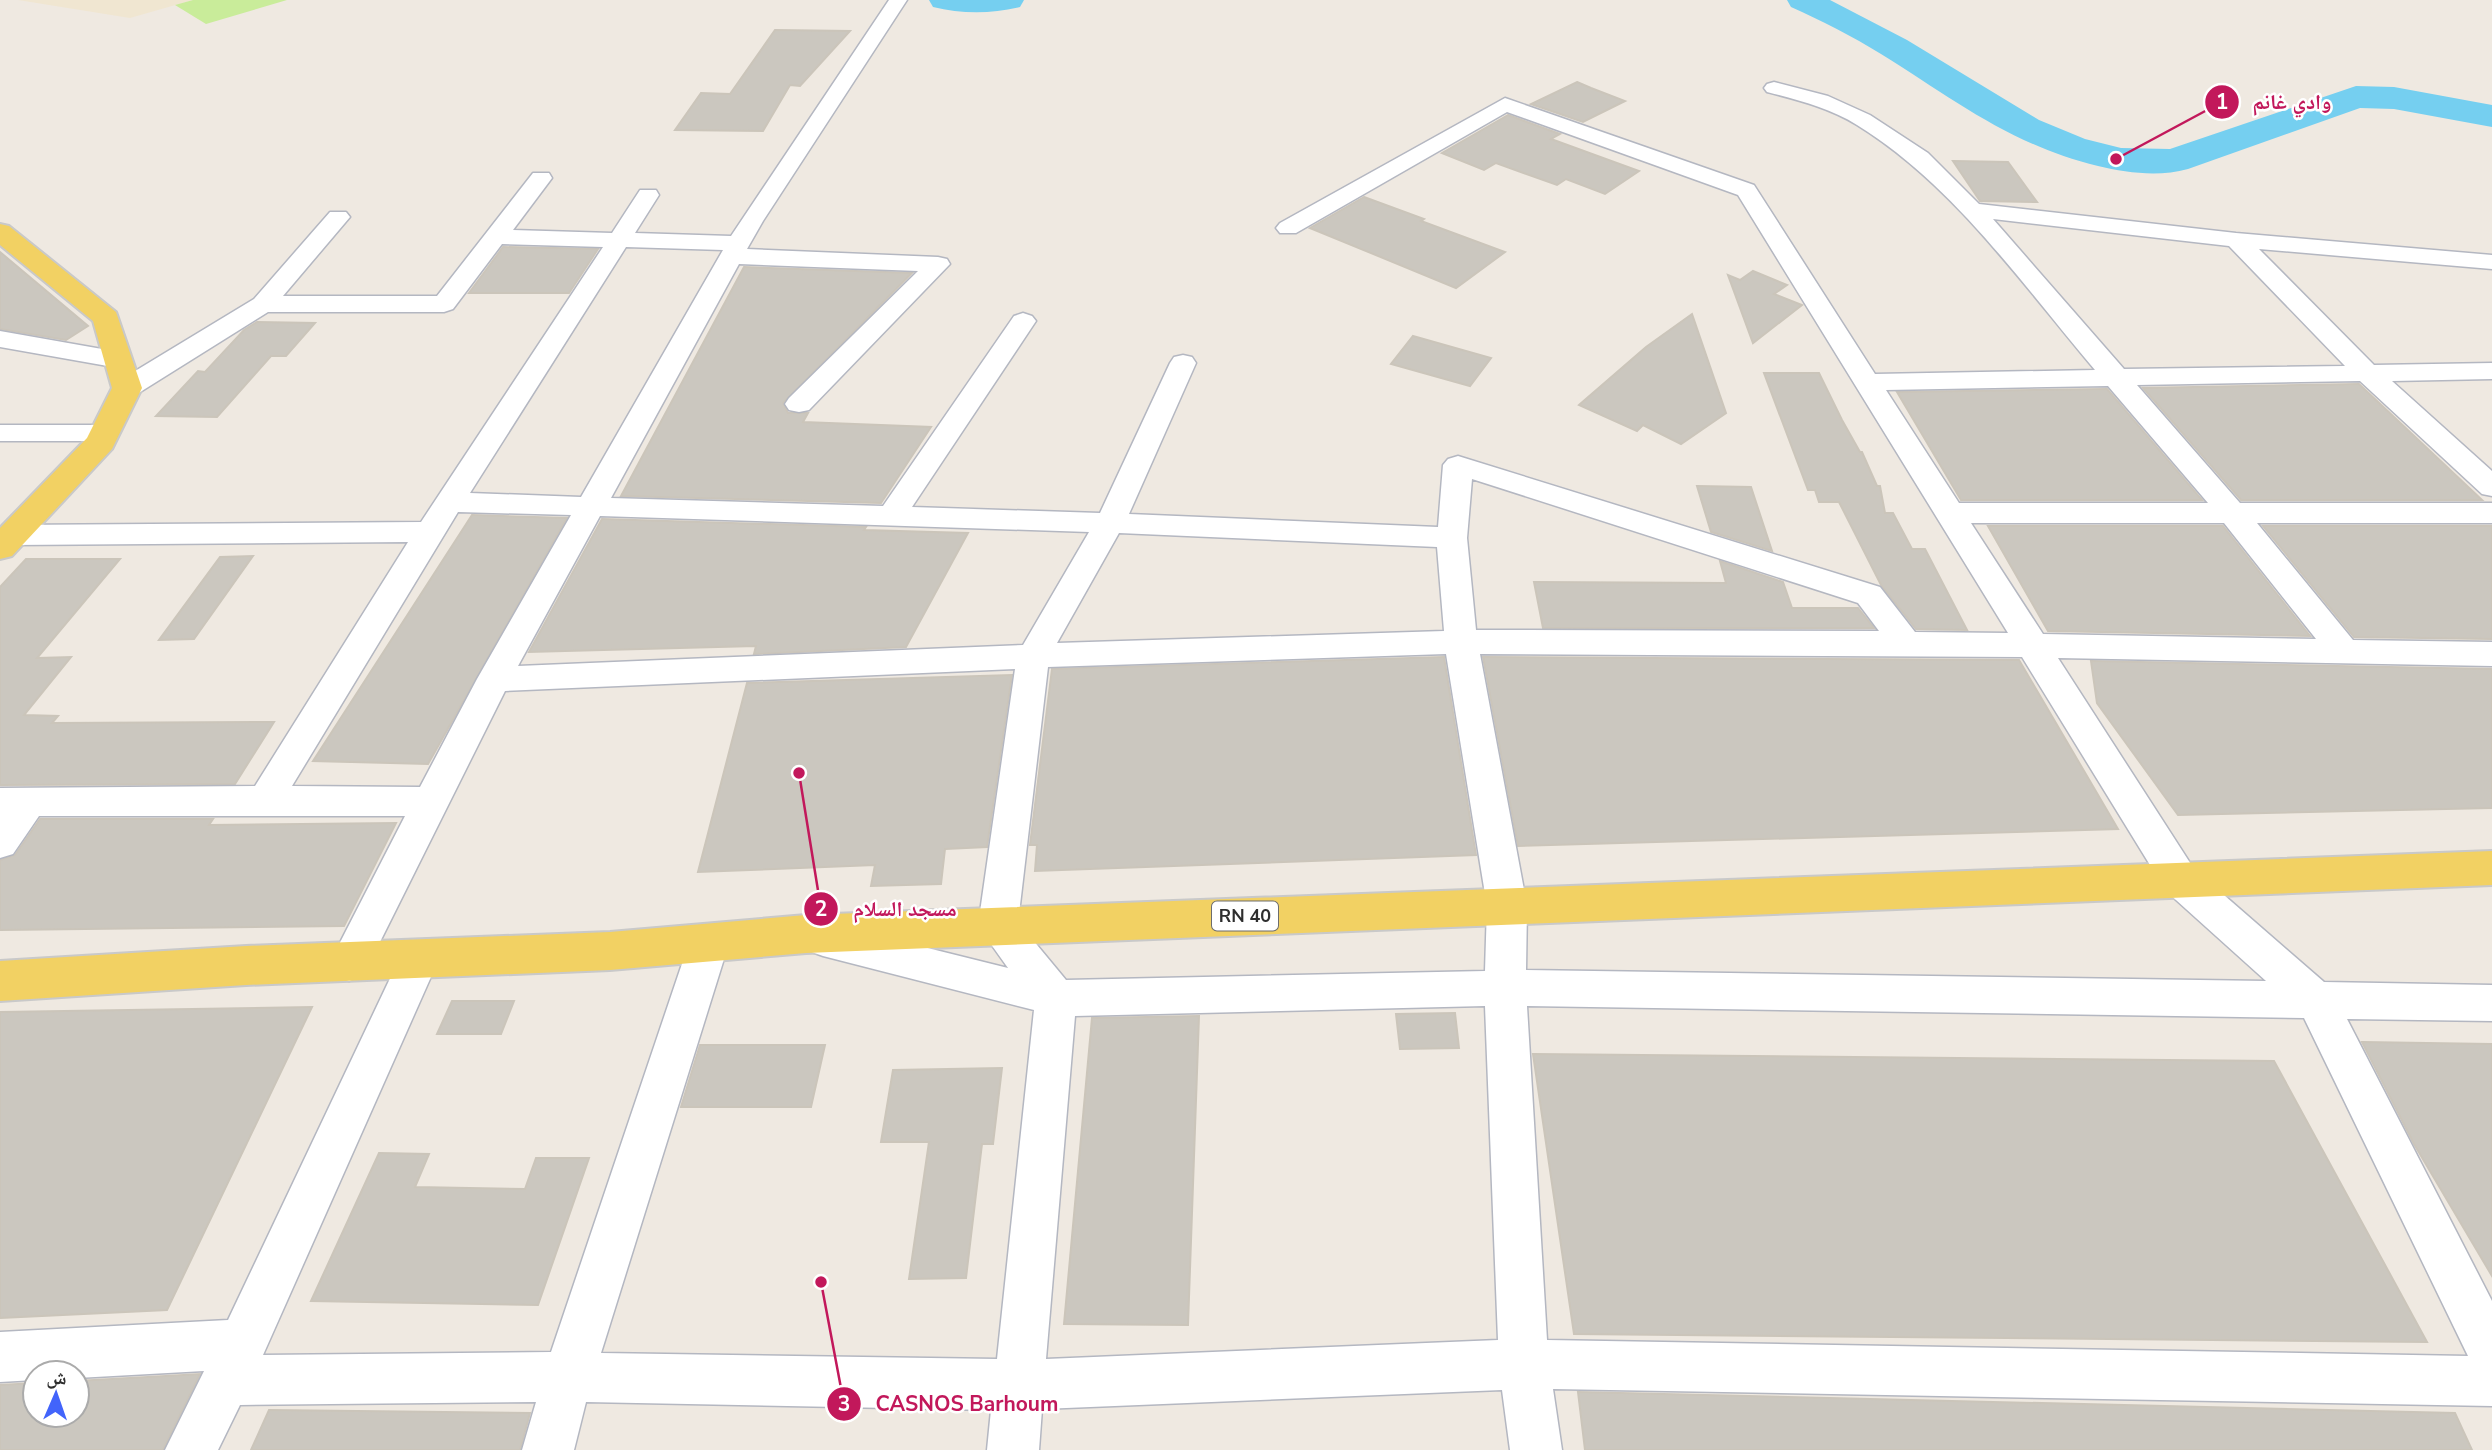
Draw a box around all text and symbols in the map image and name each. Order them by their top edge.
callout: وادي غانم [2204,81,2346,123]
text: 1 [2216,88,2228,116]
text: وادي غانم [2253,88,2331,118]
callout: مسجد السلام [804,888,970,930]
text: 2 [815,895,827,923]
text: مسجد السلام [853,895,957,923]
road number: RN 40 [1212,902,1278,931]
north arrow [21,1359,91,1429]
text: ش [46,1365,67,1391]
callout: CASNOS Barhoum [827,1383,1073,1425]
text: 3 [838,1390,850,1418]
text: CASNOS Barhoum [876,1390,1058,1418]

